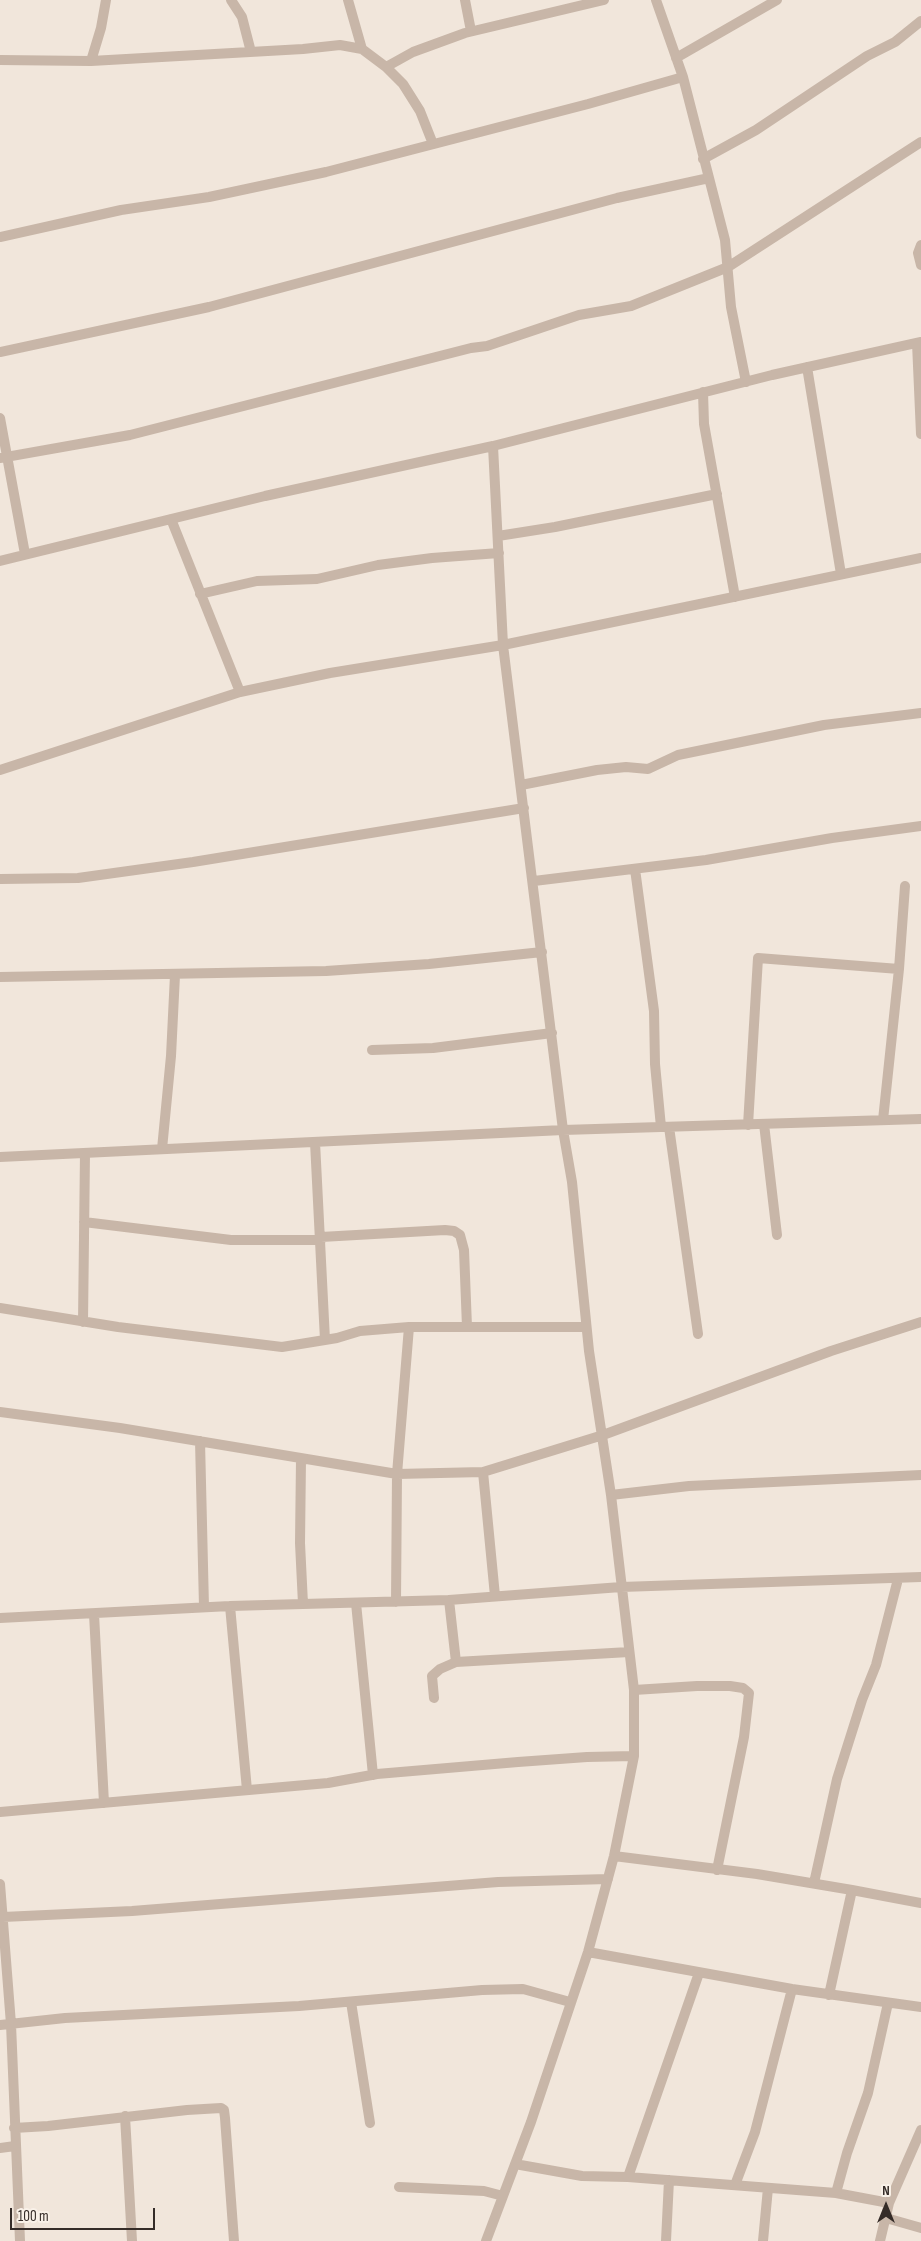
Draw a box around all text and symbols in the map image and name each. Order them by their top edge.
north arrow [861,2181,911,2231]
text: N [882,2182,890,2199]
scale bar [12,2198,158,2230]
text: 100 m [18,2207,49,2226]

